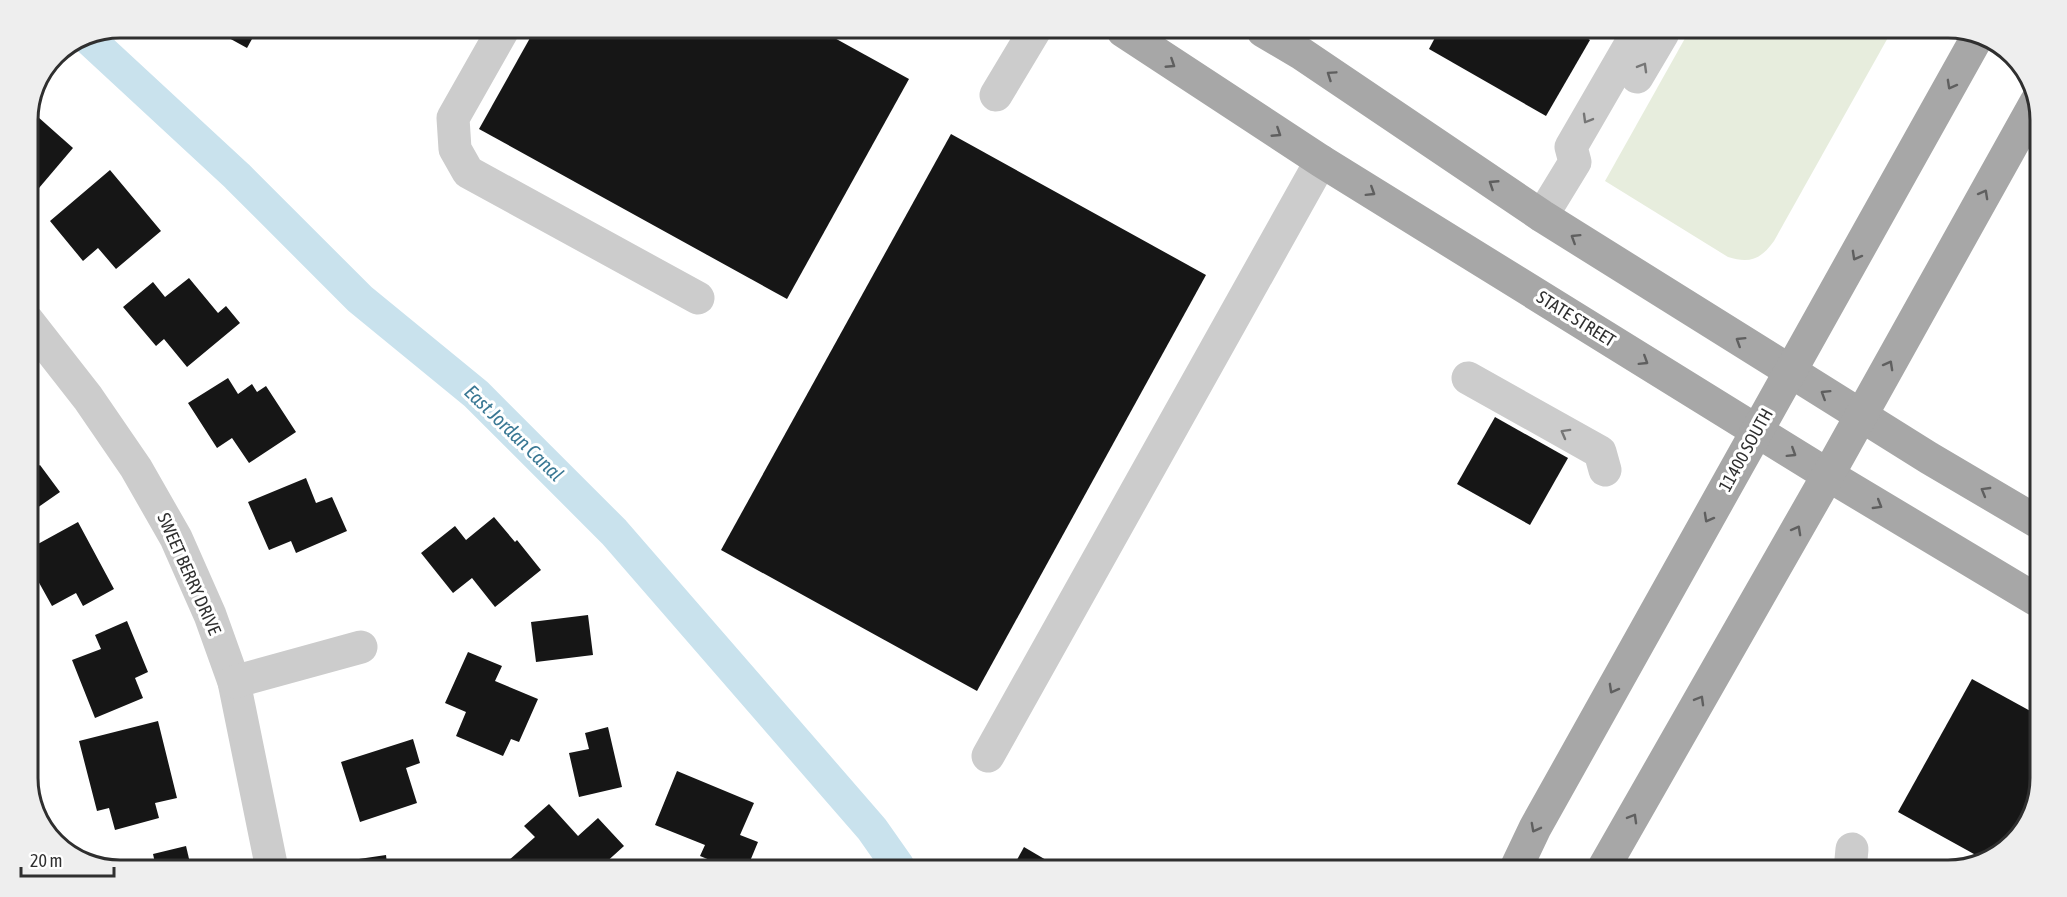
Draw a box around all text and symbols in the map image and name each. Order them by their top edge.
one-way arrow [1165,56,1175,68]
one-way arrow [1636,63,1647,73]
one-way arrow [1327,71,1338,82]
one-way arrow [1946,79,1958,89]
one-way arrow [1582,113,1594,124]
one-way arrow [1271,126,1282,137]
one-way arrow [1488,180,1499,191]
one-way arrow [1365,185,1375,197]
one-way arrow [1977,190,1988,201]
one-way arrow [1571,234,1582,245]
one-way arrow [1852,249,1863,260]
street label: STATE STREET [1533,286,1619,351]
one-way arrow [1736,338,1747,349]
one-way arrow [1638,353,1648,365]
one-way arrow [1882,360,1893,371]
water label: East Jordan Canal [460,380,568,485]
one-way arrow [1821,390,1831,402]
street label: 11400 SOUTH [1714,405,1777,495]
one-way arrow [1561,429,1571,440]
one-way arrow [1786,445,1796,457]
one-way arrow [1981,487,1991,499]
one-way arrow [1872,498,1882,510]
street label: SWEET BERRY DRIVE [153,510,226,638]
one-way arrow [1704,512,1715,523]
one-way arrow [1789,526,1801,537]
one-way arrow [1609,683,1621,693]
one-way arrow [1693,696,1704,706]
one-way arrow [1626,814,1637,824]
one-way arrow [1531,822,1543,833]
scale bar [21,840,114,878]
text: 20 m [30,850,62,871]

